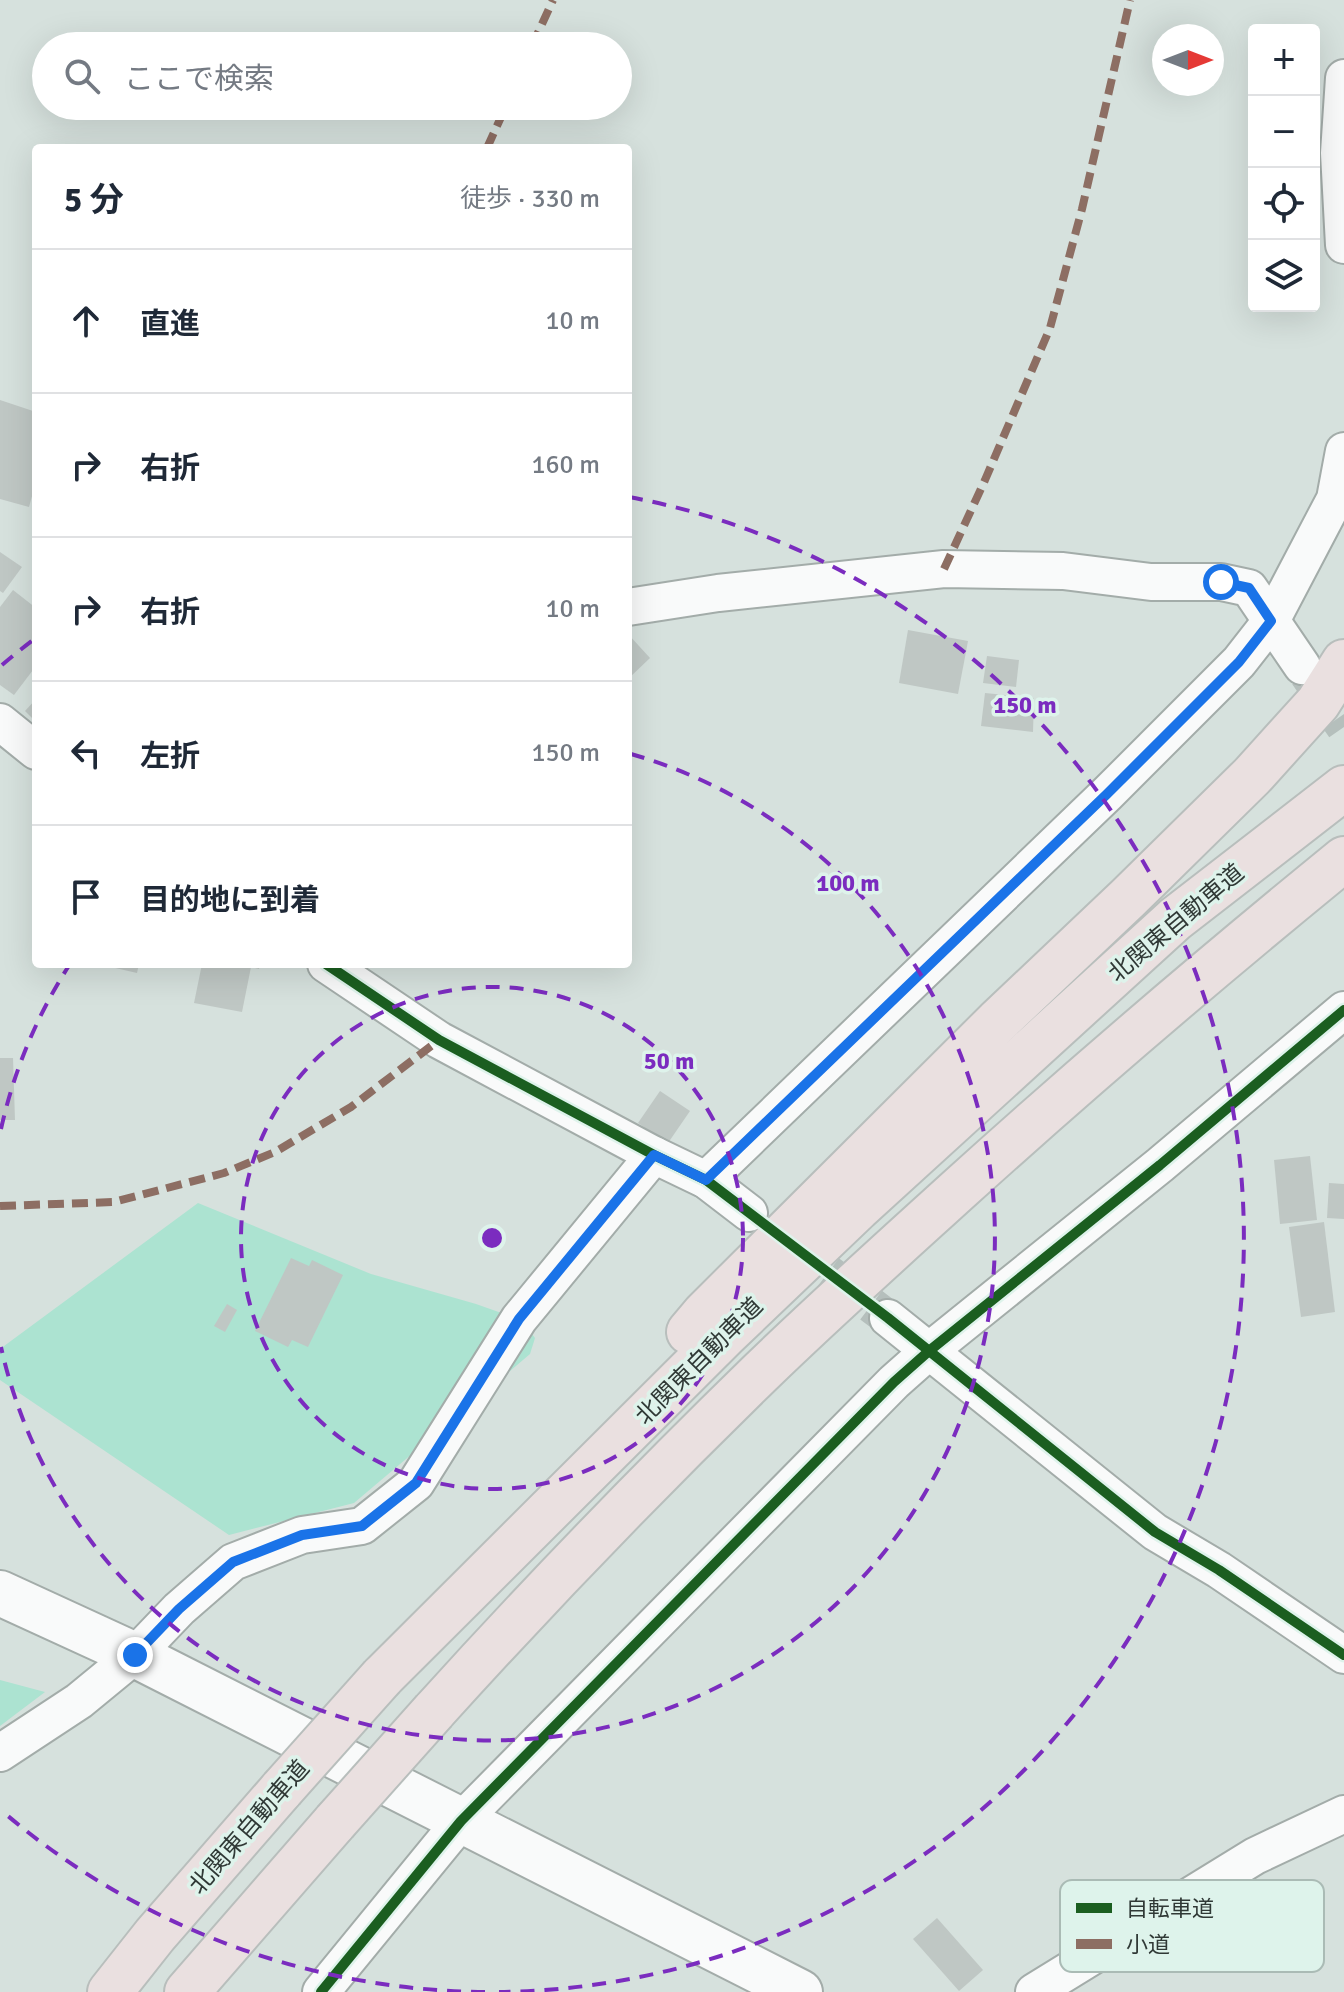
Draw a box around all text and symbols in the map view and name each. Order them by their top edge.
north arrow [1152,24,1224,96]
map controls [1248,24,1320,312]
button: + [1248,24,1320,96]
search box [32,32,632,120]
icon: search [60,54,104,98]
text: ここで検索 [124,61,274,98]
button: − [1248,96,1320,168]
button: locate [1248,168,1320,240]
text: 5 分 [64,179,124,221]
text: 徒歩 · 330 m [460,183,600,215]
button: layers [1248,240,1320,312]
icon: ahead [64,299,108,343]
text: 10 m [545,305,600,337]
text: 直進 [140,306,200,343]
icon: right [64,443,108,487]
text: 160 m [531,449,600,481]
text: 右折 [140,450,200,487]
route start [1203,564,1239,600]
icon: right [64,587,108,631]
text: 10 m [545,593,600,625]
text: 右折 [140,594,200,631]
text: 150 m [993,690,1057,720]
icon: left [64,731,108,775]
text: 150 m [531,737,600,769]
text: 左折 [140,738,200,775]
street label: 北関東自動車道 [1102,858,1250,988]
text: 100 m [816,868,880,898]
icon: arrive [64,875,108,919]
text: 目的地に到着 [140,882,320,919]
text: 50 m [644,1046,694,1076]
centre of rings [478,1224,506,1252]
street label: 北関東自動車道 [629,1291,769,1431]
route end [117,1637,153,1673]
street label: 北関東自動車道 [183,1754,315,1900]
legend [1060,1880,1324,1972]
text: 自転車道 [1126,1895,1214,1922]
text: 小道 [1126,1931,1170,1958]

